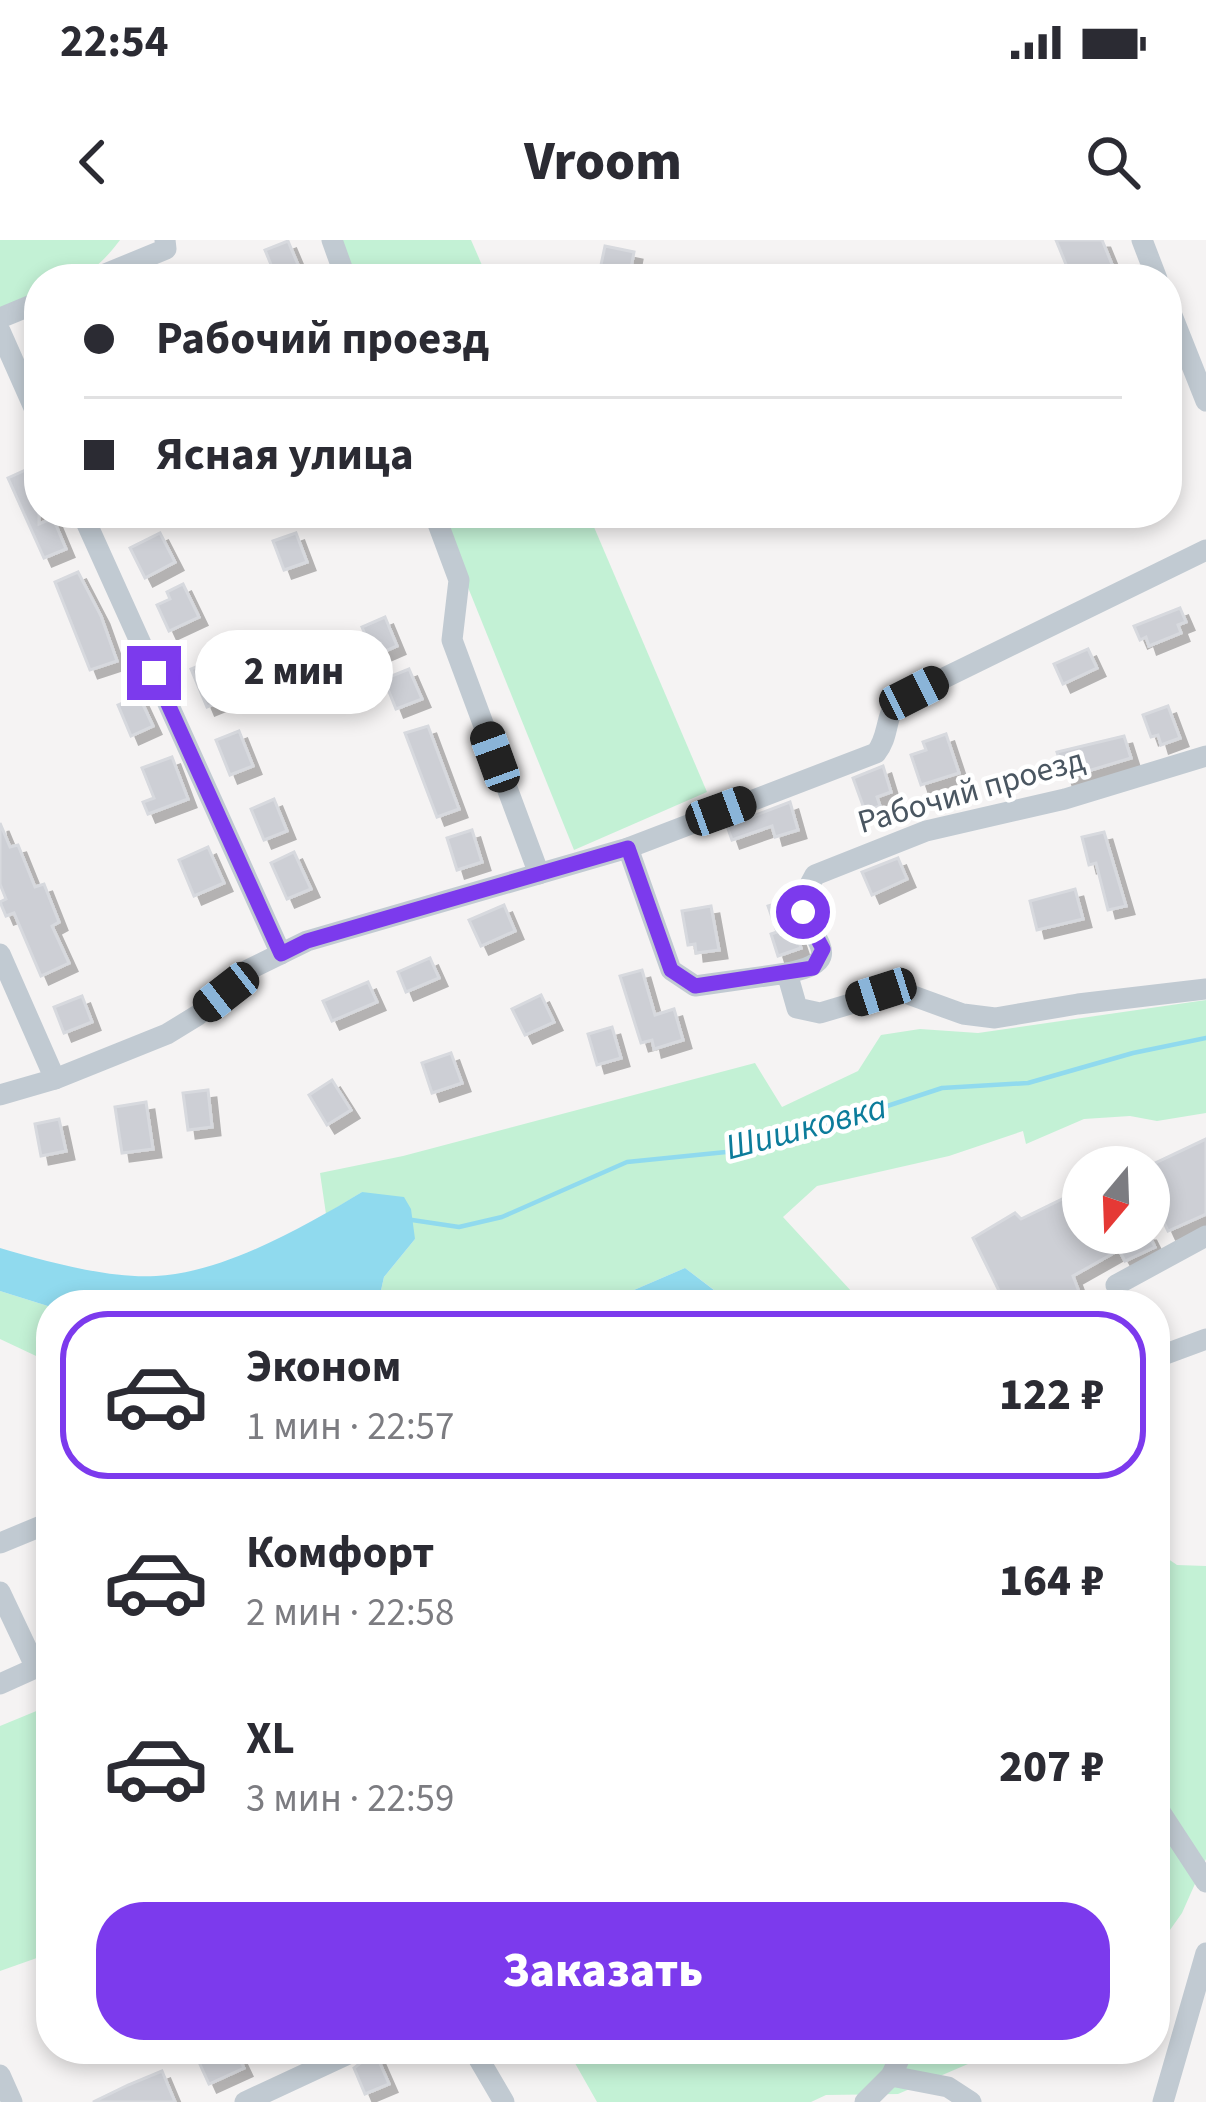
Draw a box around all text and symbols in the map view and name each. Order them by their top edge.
text: 22:54 [60,10,169,74]
text: Vroom [524,124,682,201]
icon: back [60,129,126,195]
icon: search [1080,129,1146,195]
text: Рабочий проезд [156,307,489,371]
text: Ясная улица [156,423,414,487]
callout: 2 мин [196,631,394,715]
text: 2 мин [244,644,344,700]
route end [127,646,181,700]
car [874,661,954,725]
car [466,717,524,797]
street label: Рабочий проезд [852,736,1090,846]
car [681,782,761,840]
route start [776,885,830,939]
car [187,956,265,1028]
car [841,964,921,1020]
water label: Шишковка [720,1081,892,1173]
north arrow [1062,1146,1170,1254]
map controls [1062,1146,1170,1254]
text: Эконом [246,1335,402,1399]
icon: car [102,1341,210,1449]
text: 122 ₽ [999,1363,1104,1427]
text: 1 мин · 22:57 [246,1399,454,1455]
text: Комфорт [246,1521,434,1585]
icon: car [102,1527,210,1635]
text: 164 ₽ [999,1549,1104,1613]
text: 2 мин · 22:58 [246,1585,454,1641]
text: XL [246,1707,295,1771]
icon: car [102,1713,210,1821]
text: 207 ₽ [999,1735,1104,1799]
text: 3 мин · 22:59 [246,1771,454,1827]
button: Заказать [96,1902,1110,2040]

